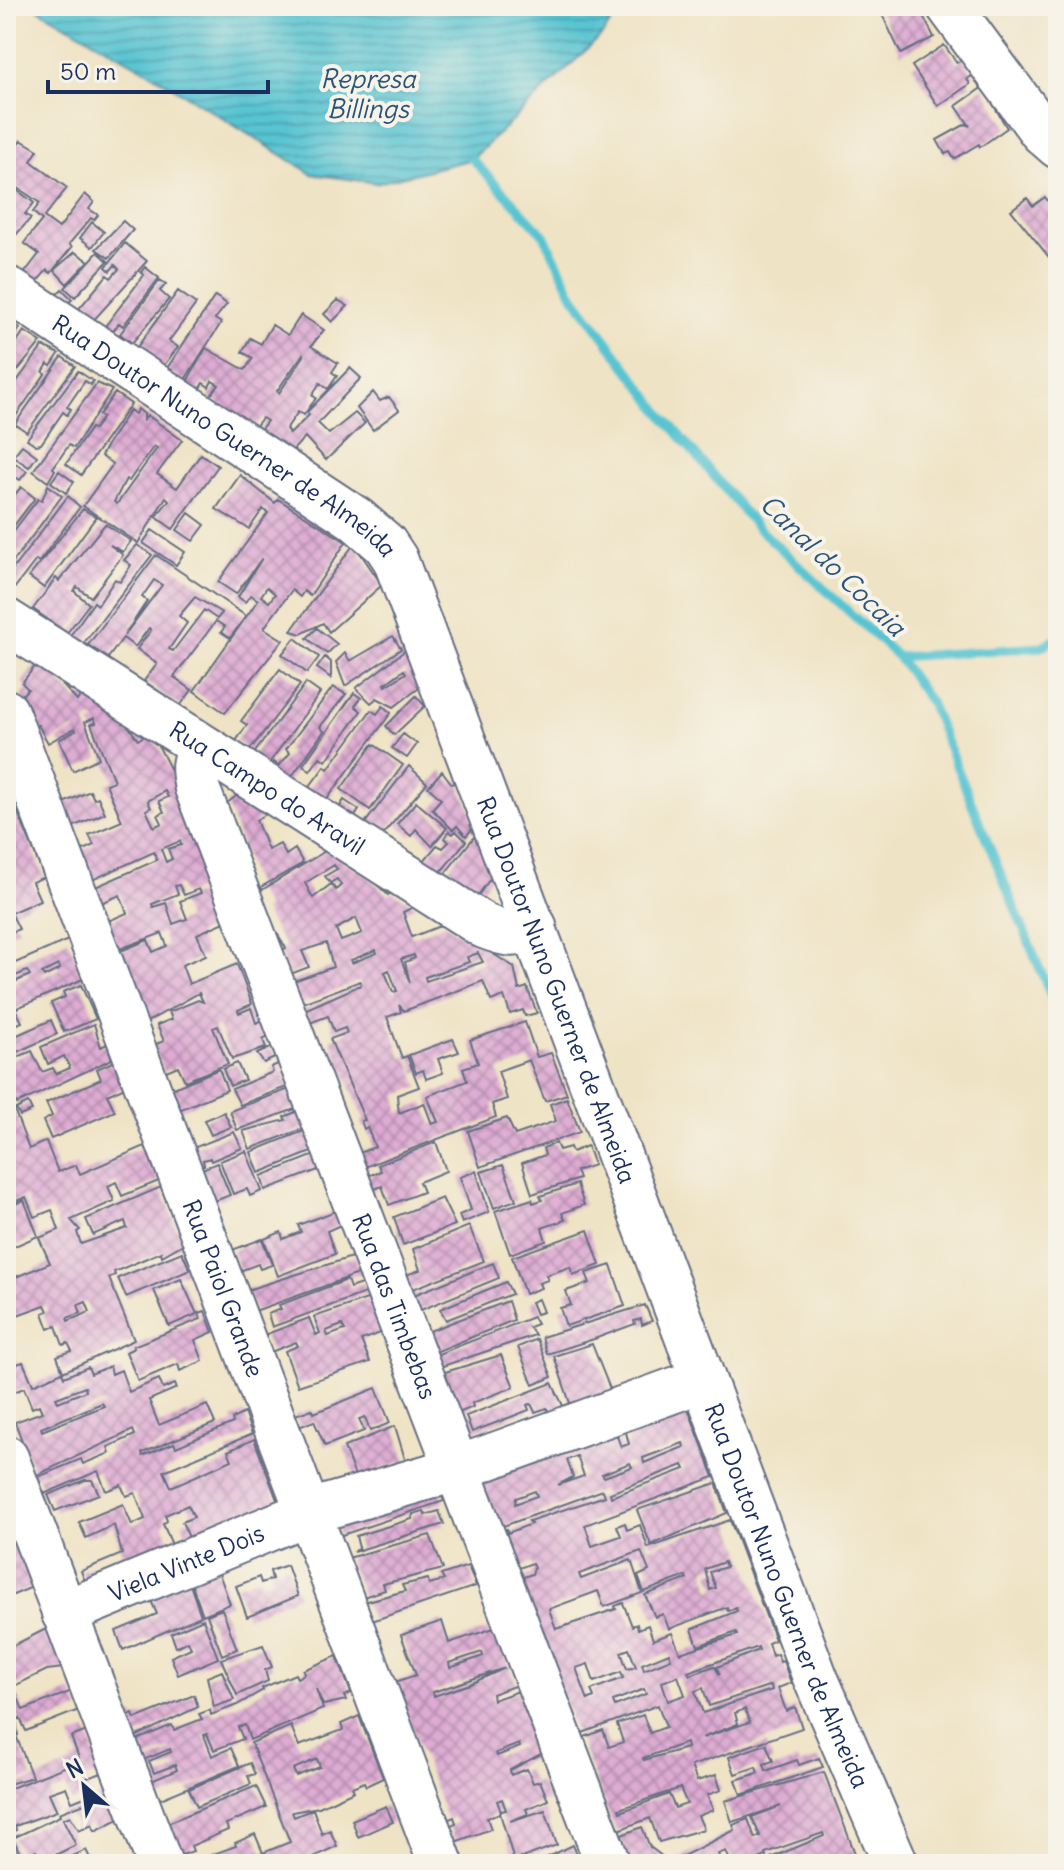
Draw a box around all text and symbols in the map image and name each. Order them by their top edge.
scale bar [48,44,268,94]
text: 50 m [60,56,116,86]
water label: Represa Billings [320,62,417,125]
street label: Rua Doutor Nuno Guerner de Almeida [47,308,404,562]
water label: Canal do Cocaia [753,487,914,644]
street label: Rua Campo do Aravil [164,714,371,861]
street label: Rua Doutor Nuno Guerner de Almeida [471,792,643,1187]
street label: Rua Paiol Grande [176,1195,271,1381]
street label: Rua das Timbebas [346,1209,444,1403]
street label: Rua Doutor Nuno Guerner de Almeida [698,1399,876,1793]
street label: Viela Vinte Dois [104,1517,268,1608]
north arrow [44,1746,124,1826]
text: N [61,1752,88,1784]

